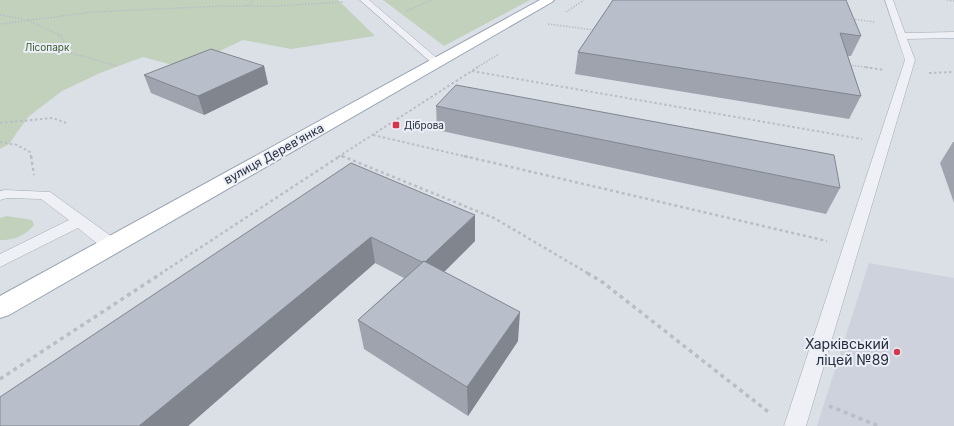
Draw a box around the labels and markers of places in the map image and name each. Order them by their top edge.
place label: Діброва [404,119,444,131]
marker: Діброва [391,120,401,130]
place label: Харківський ліцей №89 [805,335,889,368]
marker: Харківський ліцей №89 [892,347,902,357]

